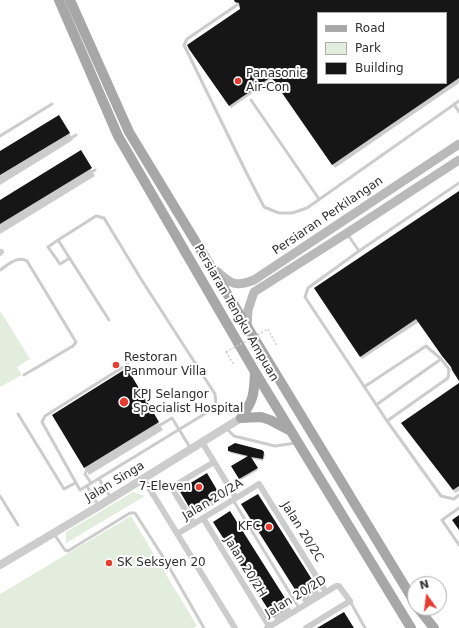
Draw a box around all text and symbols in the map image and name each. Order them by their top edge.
legend [317,12,447,84]
text: Road [355,21,385,35]
text: Park [355,41,381,55]
text: Building [355,61,404,75]
place label: Panasonic Air-Con [246,67,306,95]
marker: Panasonic Air-Con [233,76,243,86]
street label: Persiaran Perkilangan [270,174,386,258]
street label: Persiaran Tengku Ampuan [191,242,281,384]
place label: Restoran Panmour Villa [124,351,206,379]
marker: Restoran Panmour Villa [111,360,121,370]
place label: KPJ Selangor Specialist Hospital [133,388,243,416]
marker: KPJ Selangor Specialist Hospital [118,396,130,408]
street label: Jalan Singa [83,459,147,505]
street label: Jalan 20/2A [180,476,246,524]
place label: 7-Eleven [139,480,191,494]
marker: 7-Eleven [194,482,204,492]
street label: Jalan 20/2C [278,499,326,565]
place label: KFC [238,520,261,534]
marker: KFC [264,522,274,532]
street label: Jalan 20/2H [221,534,269,600]
place label: SK Seksyen 20 [117,556,206,570]
marker: SK Seksyen 20 [104,558,114,568]
street label: Jalan 20/2D [263,573,329,621]
north arrow [407,576,447,616]
text: N [418,577,430,592]

